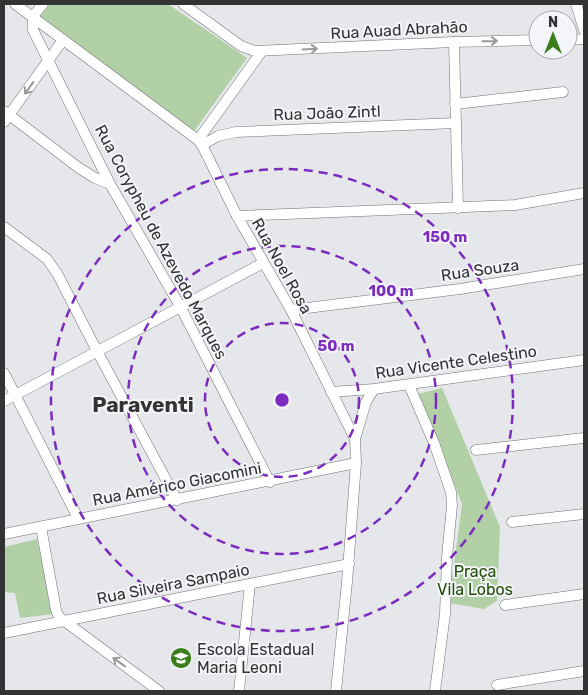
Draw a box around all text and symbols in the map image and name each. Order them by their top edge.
north arrow [528,10,578,60]
text: N [548,14,558,31]
street label: Rua Auad Abrahão [330,17,468,43]
one-way arrow [482,36,498,46]
one-way arrow [302,44,318,53]
one-way arrow [24,81,34,95]
street label: Rua João Zintl [273,102,381,124]
street label: Rua Corypheu de Azevedo Marques [91,122,231,362]
street label: Rua Noel Rosa [248,215,316,317]
text: 150 m [423,228,467,246]
street label: Rua Souza [440,255,520,285]
text: 100 m [369,282,413,300]
text: 50 m [318,337,354,355]
street label: Rua Vicente Celestino [374,341,538,383]
centre of rings [273,391,291,409]
district label: Paraventi [92,392,194,417]
street label: Rua Américo Giacomini [91,458,263,510]
street label: Rua Silveira Sampaio [95,560,251,608]
park label: Praça Vila Lobos [437,562,513,599]
place label: Escola Estadual Maria Leoni [197,640,314,677]
school or university icon: Escola Estadual Maria Leoni [169,646,193,670]
one-way arrow [113,657,126,668]

